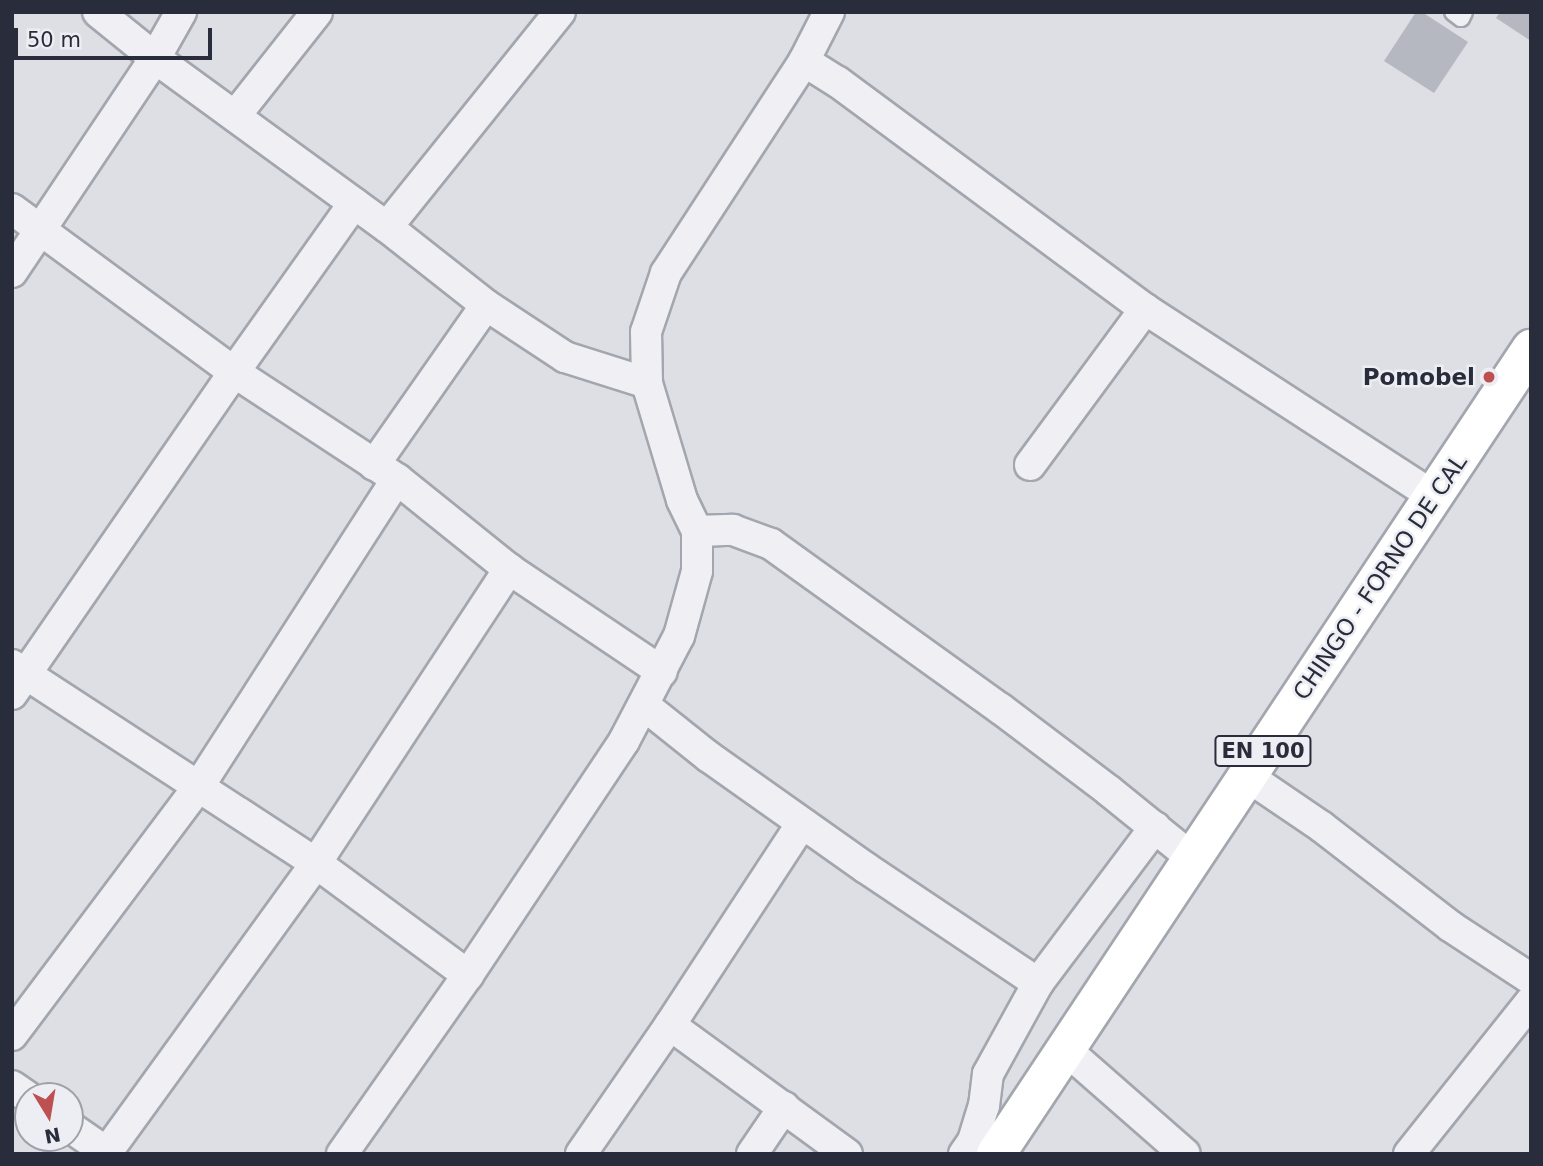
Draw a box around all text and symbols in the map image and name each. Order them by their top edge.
scale bar [18,14,215,58]
text: 50 m [27,28,81,52]
place label: Pomobel [1363,363,1475,391]
marker: Pomobel [1481,369,1497,385]
street label: CHINGO - FORNO DE CAL [1287,449,1473,705]
road number: EN 100 [1214,734,1312,768]
north arrow [14,1082,84,1152]
text: N [43,1123,63,1148]

